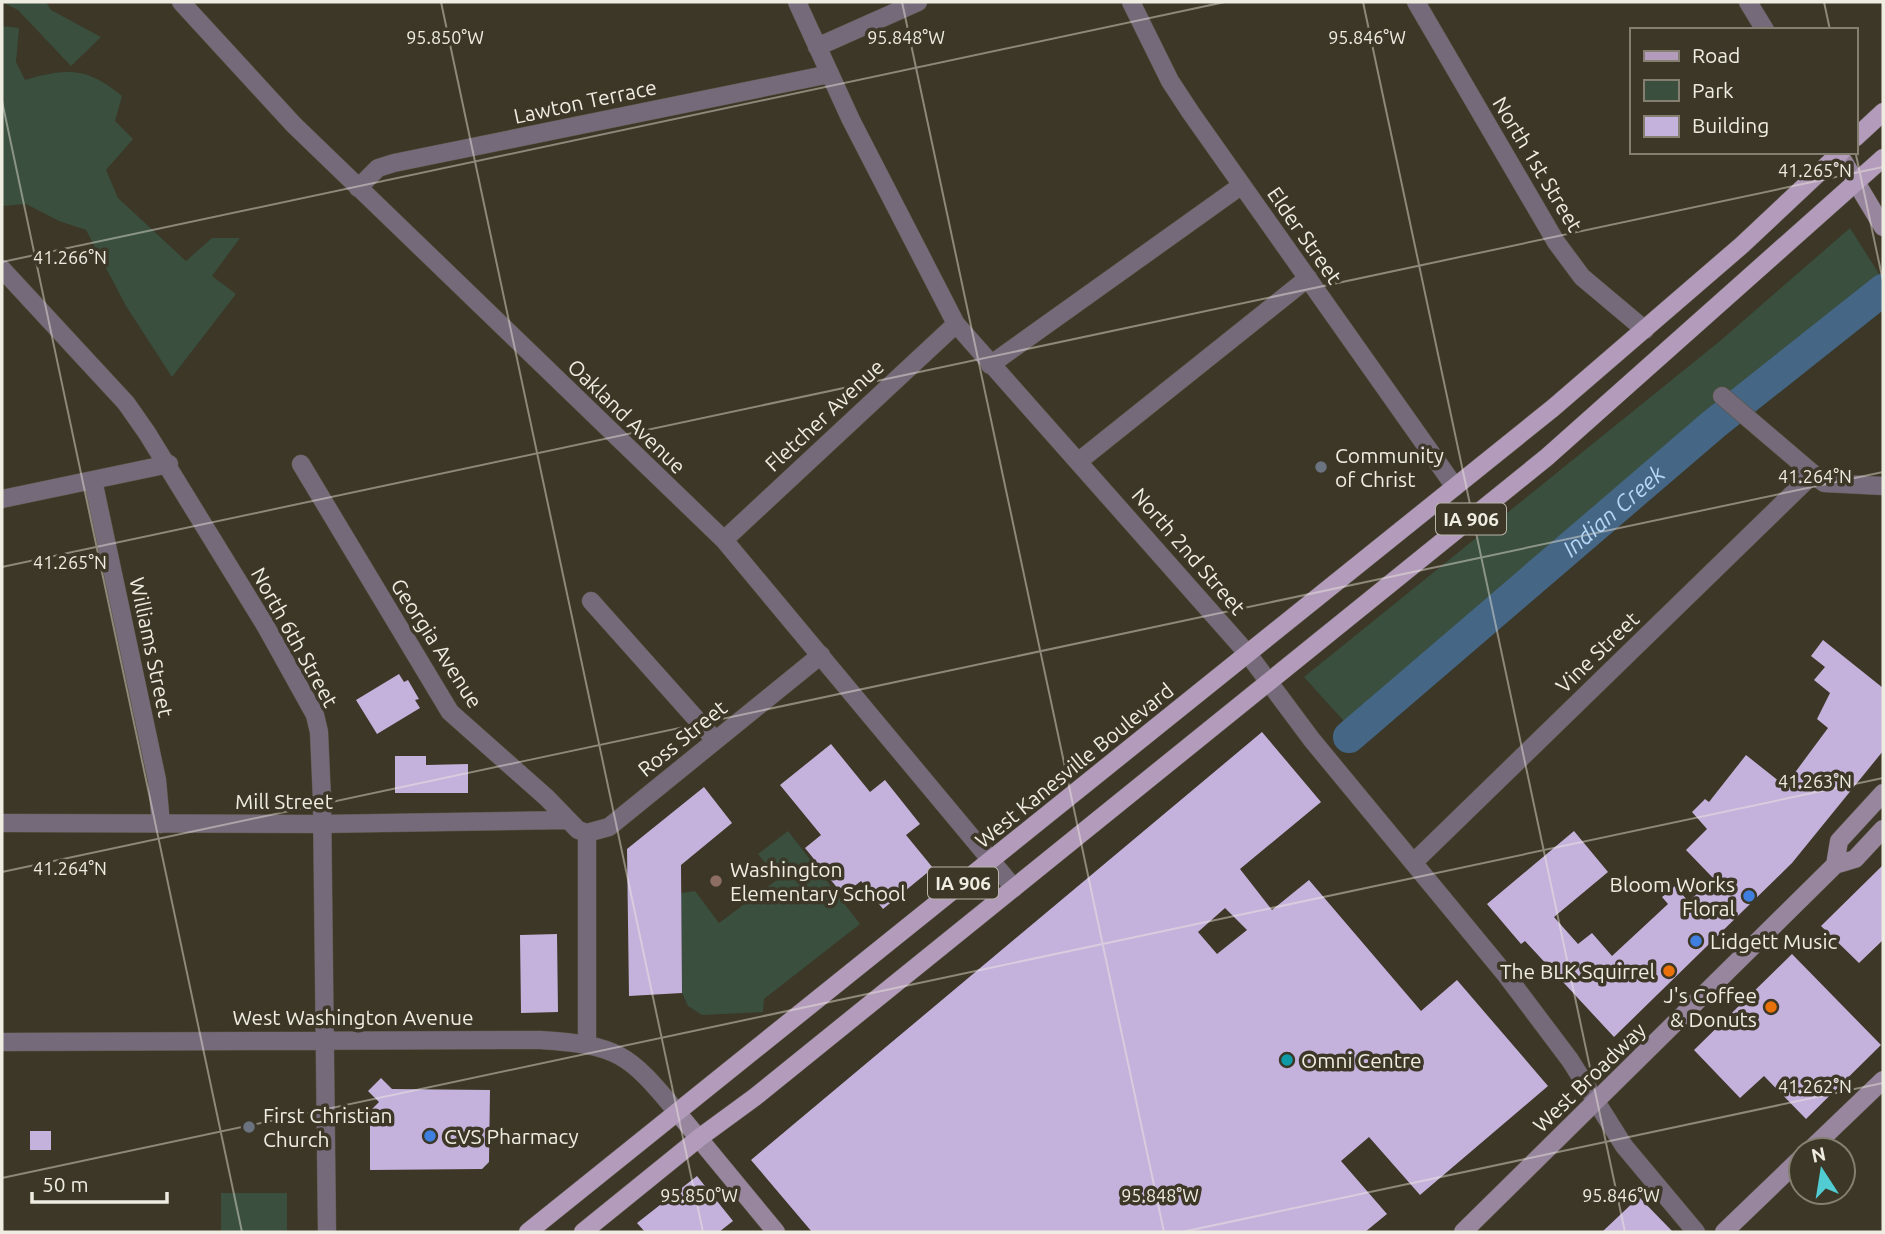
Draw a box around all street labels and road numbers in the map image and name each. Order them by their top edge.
street label: Lawton Terrace [511,74,659,128]
street label: North 1st Street [1488,92,1588,236]
street label: Elder Street [1263,182,1347,288]
street label: Oakland Avenue [563,354,691,478]
street label: Fletcher Avenue [760,354,888,476]
street label: North 2nd Street [1128,483,1250,619]
road number: IA 906 [1436,504,1506,534]
street label: North 6th Street [247,563,343,711]
street label: Georgia Avenue [386,574,488,712]
street label: Williams Street [125,575,179,719]
street label: Vine Street [1550,607,1644,697]
street label: West Kanesville Boulevard [970,678,1178,852]
street label: Ross Street [633,695,731,781]
street label: Mill Street [235,789,333,813]
road number: IA 906 [928,868,998,898]
street label: West Washington Avenue [233,1005,474,1029]
street label: West Broadway [1528,1017,1650,1137]

